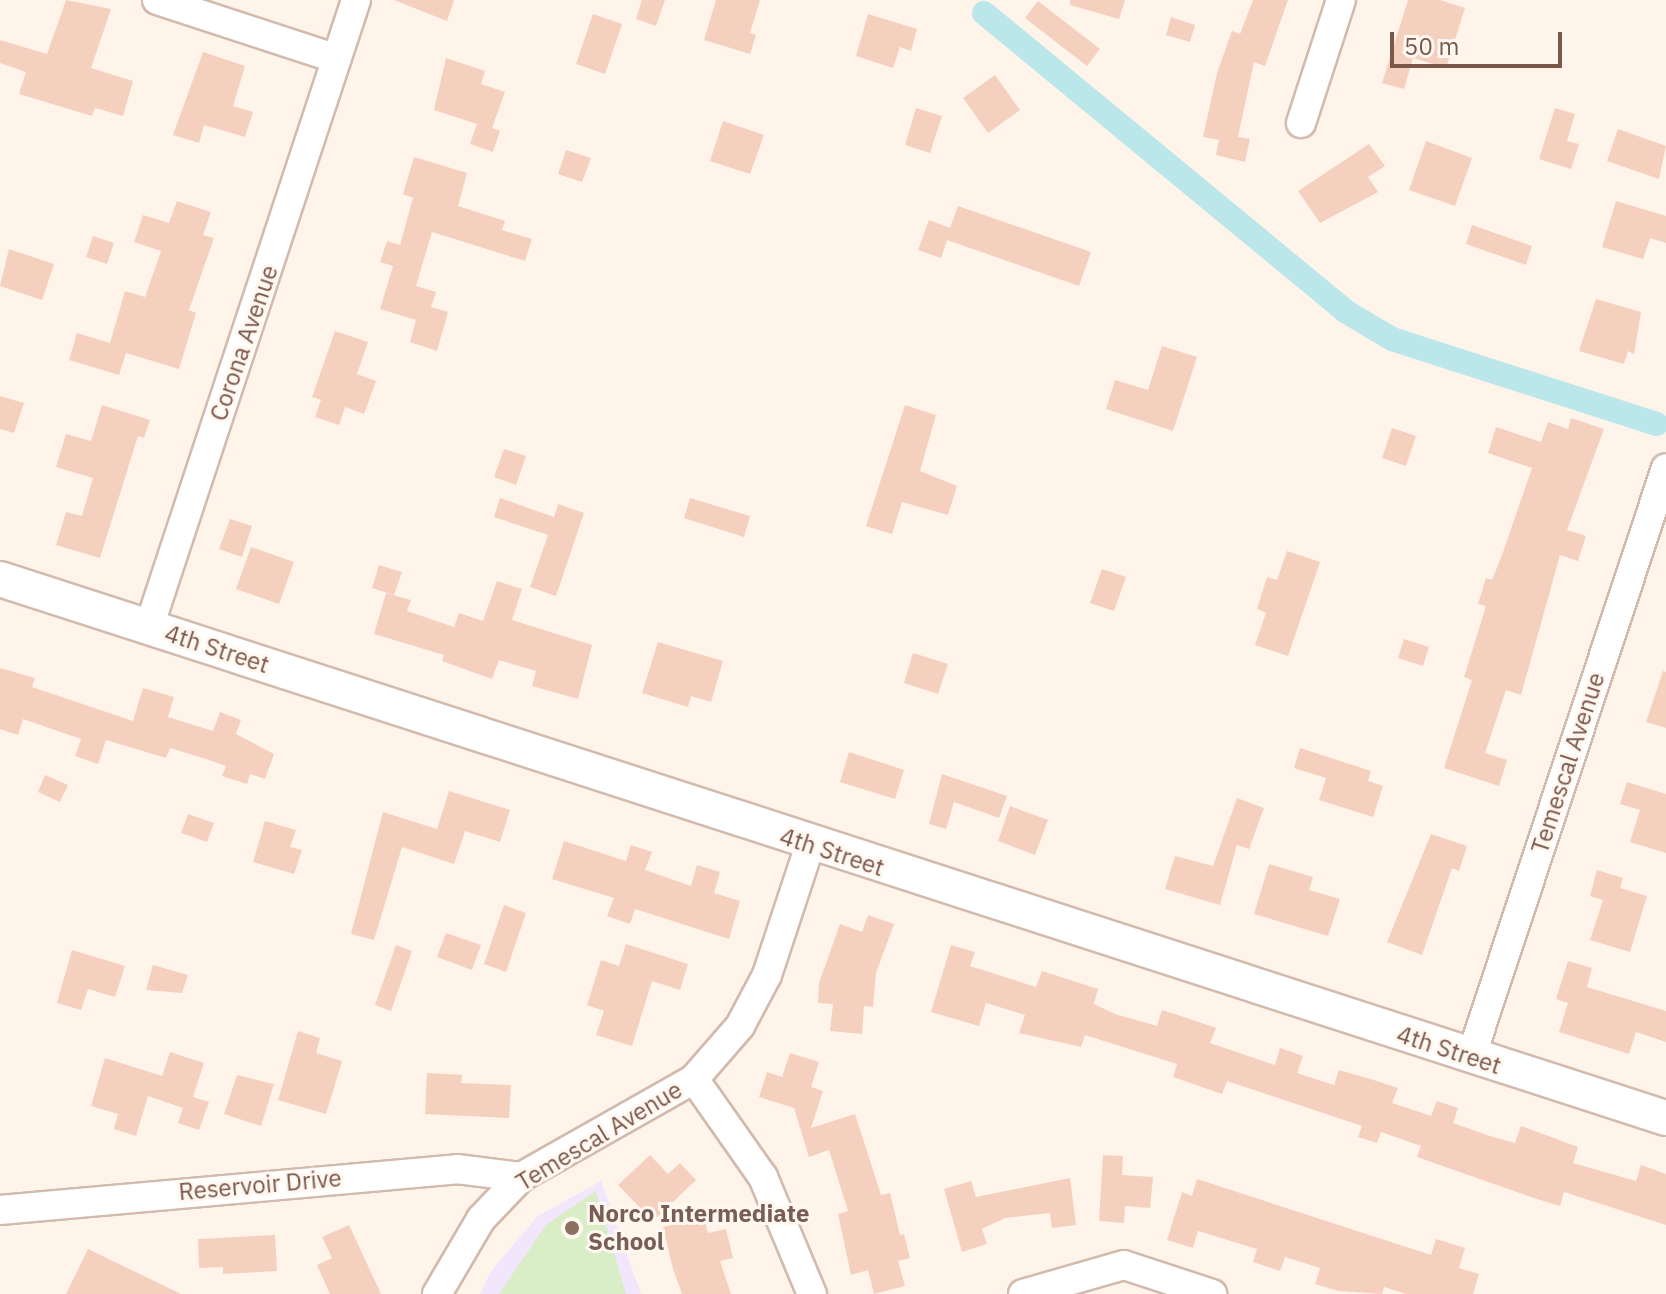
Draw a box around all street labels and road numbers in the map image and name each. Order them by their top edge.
street label: Corona Avenue [204,261,284,425]
street label: 4th Street [161,619,273,679]
street label: Temescal Avenue [1525,669,1611,857]
street label: 4th Street [776,822,888,882]
street label: 4th Street [1393,1020,1505,1080]
street label: Temescal Avenue [511,1075,687,1197]
street label: Reservoir Drive [177,1164,343,1206]

